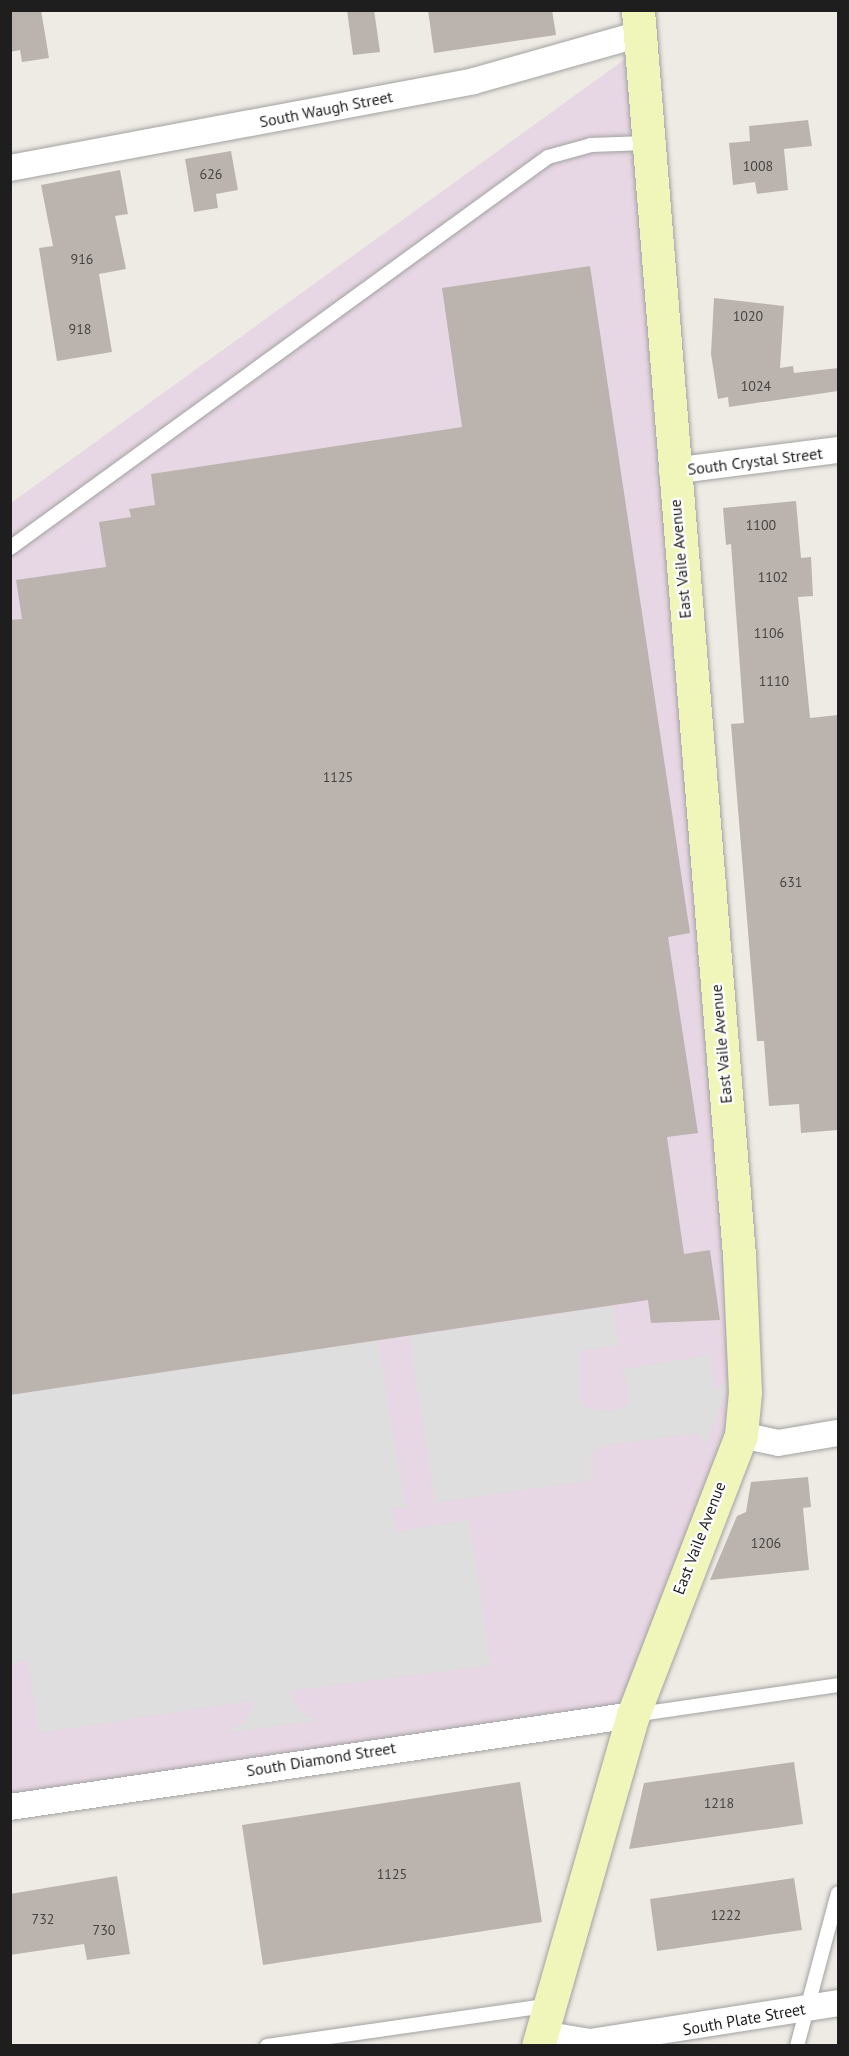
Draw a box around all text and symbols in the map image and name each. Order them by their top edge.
street label: South Waugh Street [258,87,394,131]
house number: 1008 [743,158,773,174]
house number: 626 [200,166,222,182]
house number: 916 [71,251,93,267]
house number: 1020 [733,308,763,324]
house number: 918 [69,321,91,337]
house number: 1024 [741,378,771,394]
street label: South Crystal Street [686,443,824,479]
street label: East Vaile Avenue [665,498,695,620]
house number: 1100 [746,517,776,533]
house number: 1102 [758,569,788,585]
house number: 1106 [754,625,784,641]
house number: 1110 [759,673,789,689]
house number: 1125 [323,769,353,785]
house number: 631 [780,874,802,890]
street label: East Vaile Avenue [706,983,736,1105]
street label: East Vaile Avenue [668,1478,730,1598]
house number: 1206 [751,1535,781,1551]
street label: South Diamond Street [245,1738,397,1780]
house number: 1218 [704,1795,734,1811]
house number: 1125 [377,1866,407,1882]
house number: 1222 [711,1907,741,1923]
house number: 732 [32,1911,54,1927]
house number: 730 [93,1922,115,1938]
street label: South Plate Street [681,1999,807,2039]

